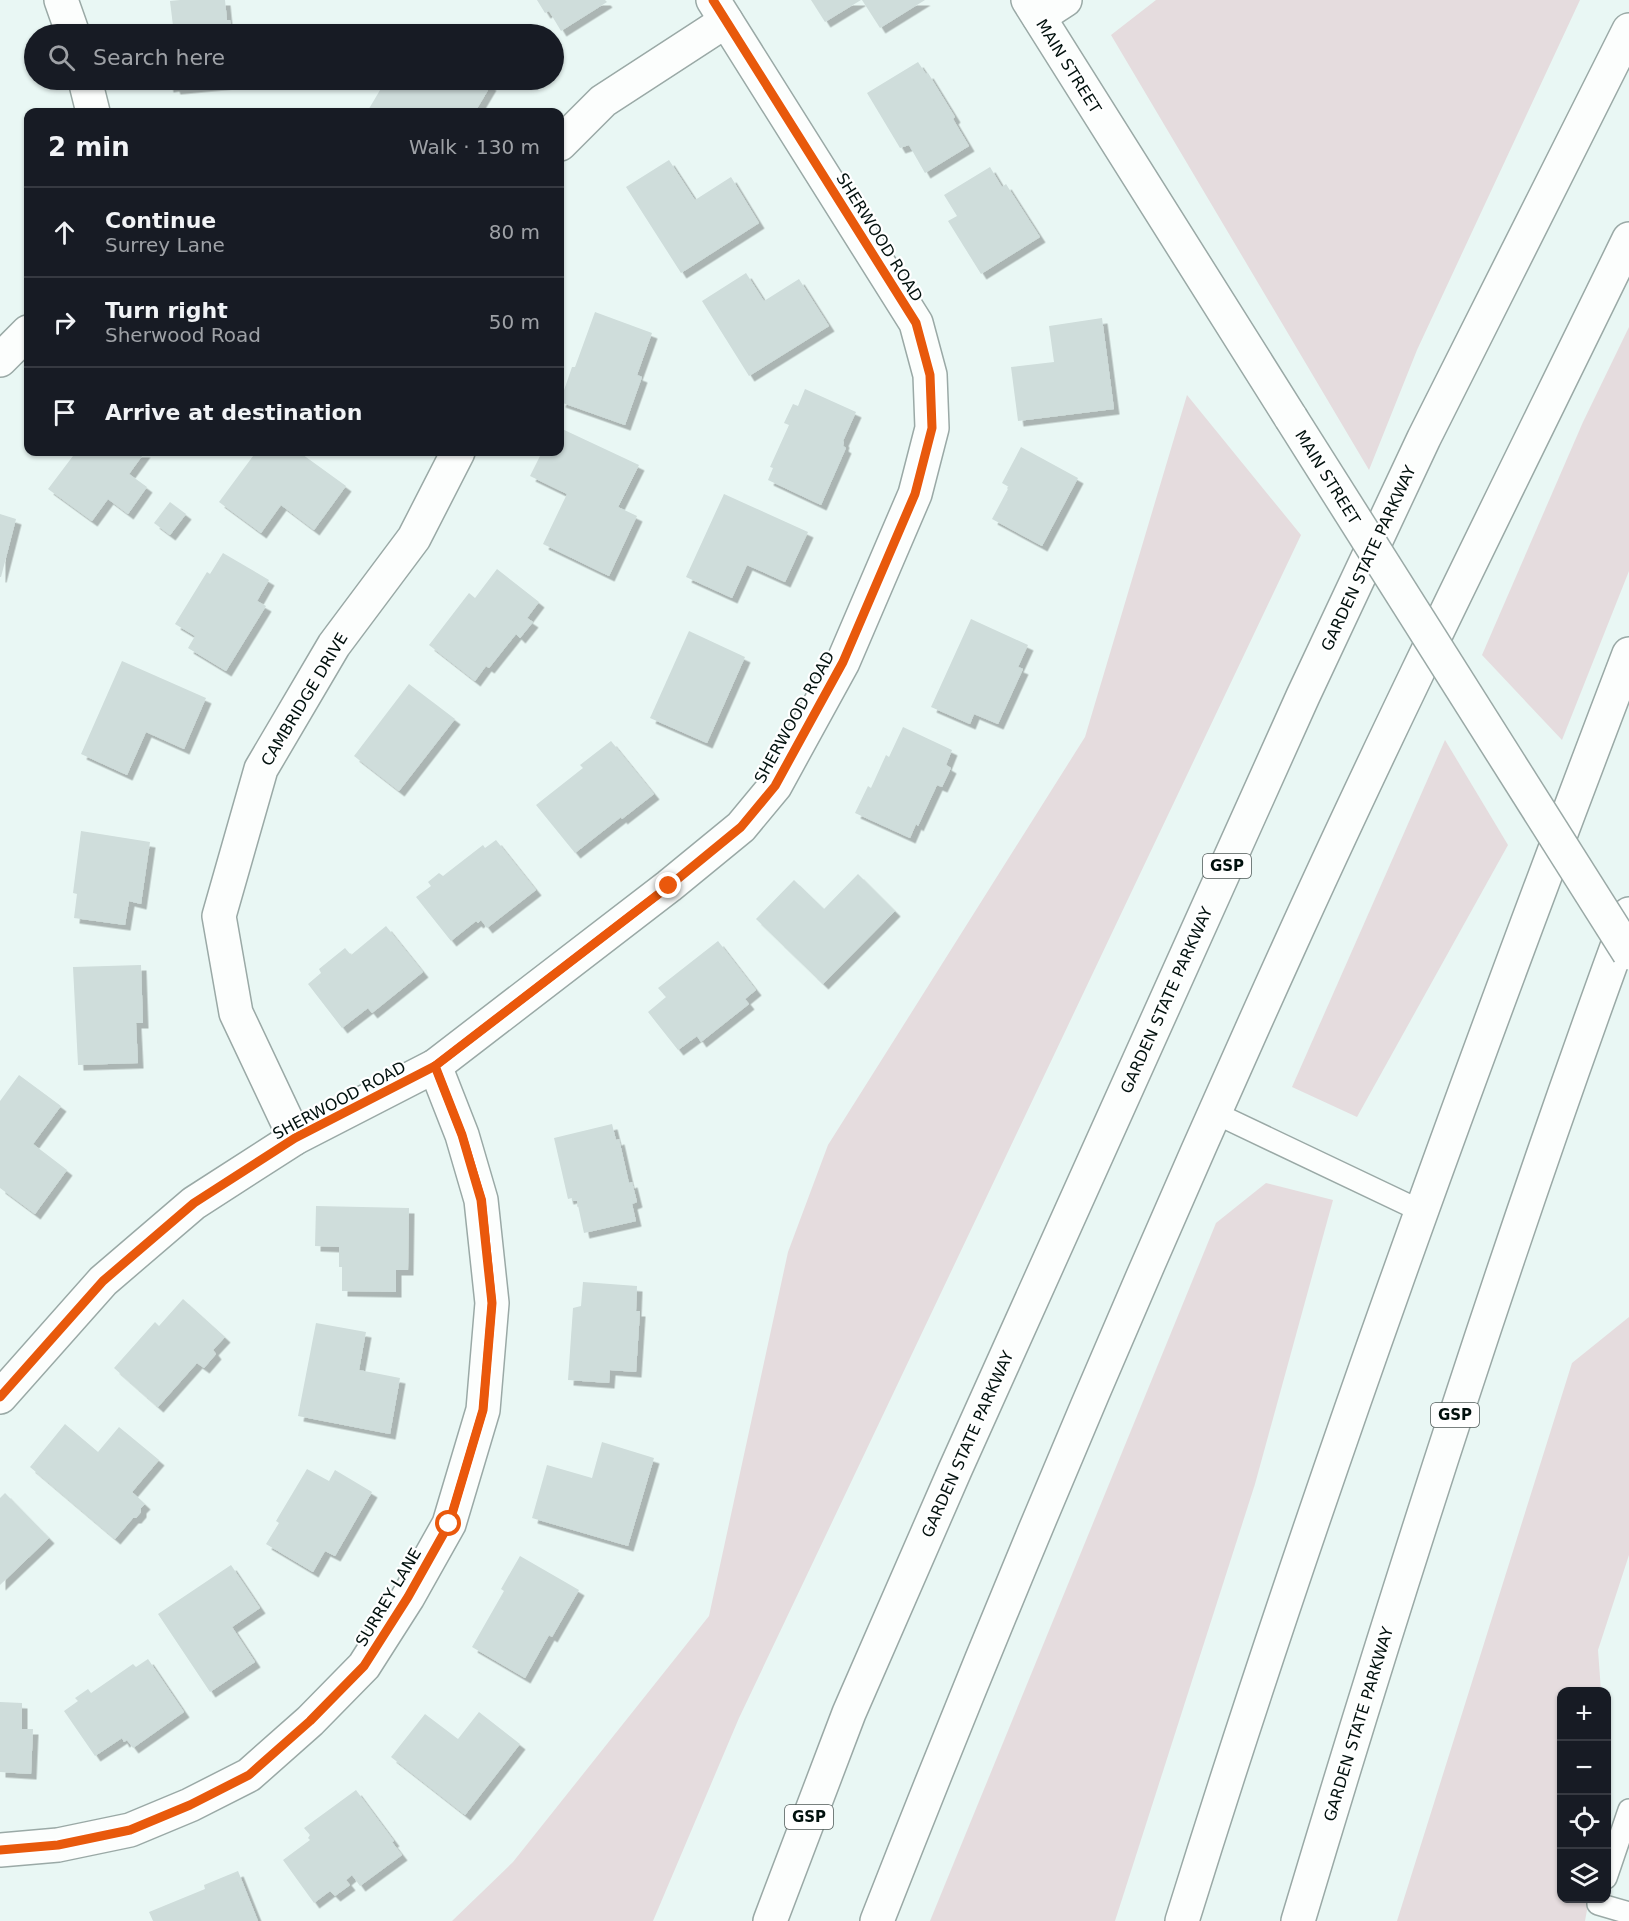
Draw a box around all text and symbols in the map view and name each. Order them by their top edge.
street label: MAIN STREET [1032,16,1105,117]
search box [24,24,564,90]
icon: search [45,41,78,74]
text: Search here [93,45,225,70]
text: 2 min [48,132,130,162]
text: Walk · 130 m [409,135,540,159]
street label: SHERWOOD ROAD [832,170,927,305]
text: Continue [105,208,216,233]
icon: ahead [48,216,81,249]
text: 80 m [489,220,540,244]
text: Surrey Lane [105,233,225,257]
text: Turn right [105,298,228,323]
icon: right [48,306,81,339]
text: 50 m [489,310,540,334]
text: Sherwood Road [105,323,261,347]
icon: arrive [48,396,81,429]
text: Arrive at destination [105,400,362,425]
street label: MAIN STREET [1291,427,1364,528]
street label: GARDEN STATE PARKWAY [1317,462,1420,654]
street label: CAMBRIDGE DRIVE [257,629,352,769]
street label: SHERWOOD ROAD [750,648,839,787]
road number: GSP [1203,854,1251,878]
route end [655,872,681,898]
street label: GARDEN STATE PARKWAY [1117,904,1216,1096]
street label: SHERWOOD ROAD [269,1057,409,1144]
street label: GARDEN STATE PARKWAY [918,1348,1017,1540]
road number: GSP [1431,1403,1479,1427]
route start [435,1510,461,1536]
street label: SURREY LANE [352,1545,425,1650]
street label: GARDEN STATE PARKWAY [1320,1624,1397,1824]
map controls [1557,1687,1611,1903]
button: + [1557,1687,1611,1741]
button: − [1557,1741,1611,1795]
button: locate [1557,1795,1611,1849]
road number: GSP [785,1805,833,1829]
button: layers [1557,1849,1611,1903]

